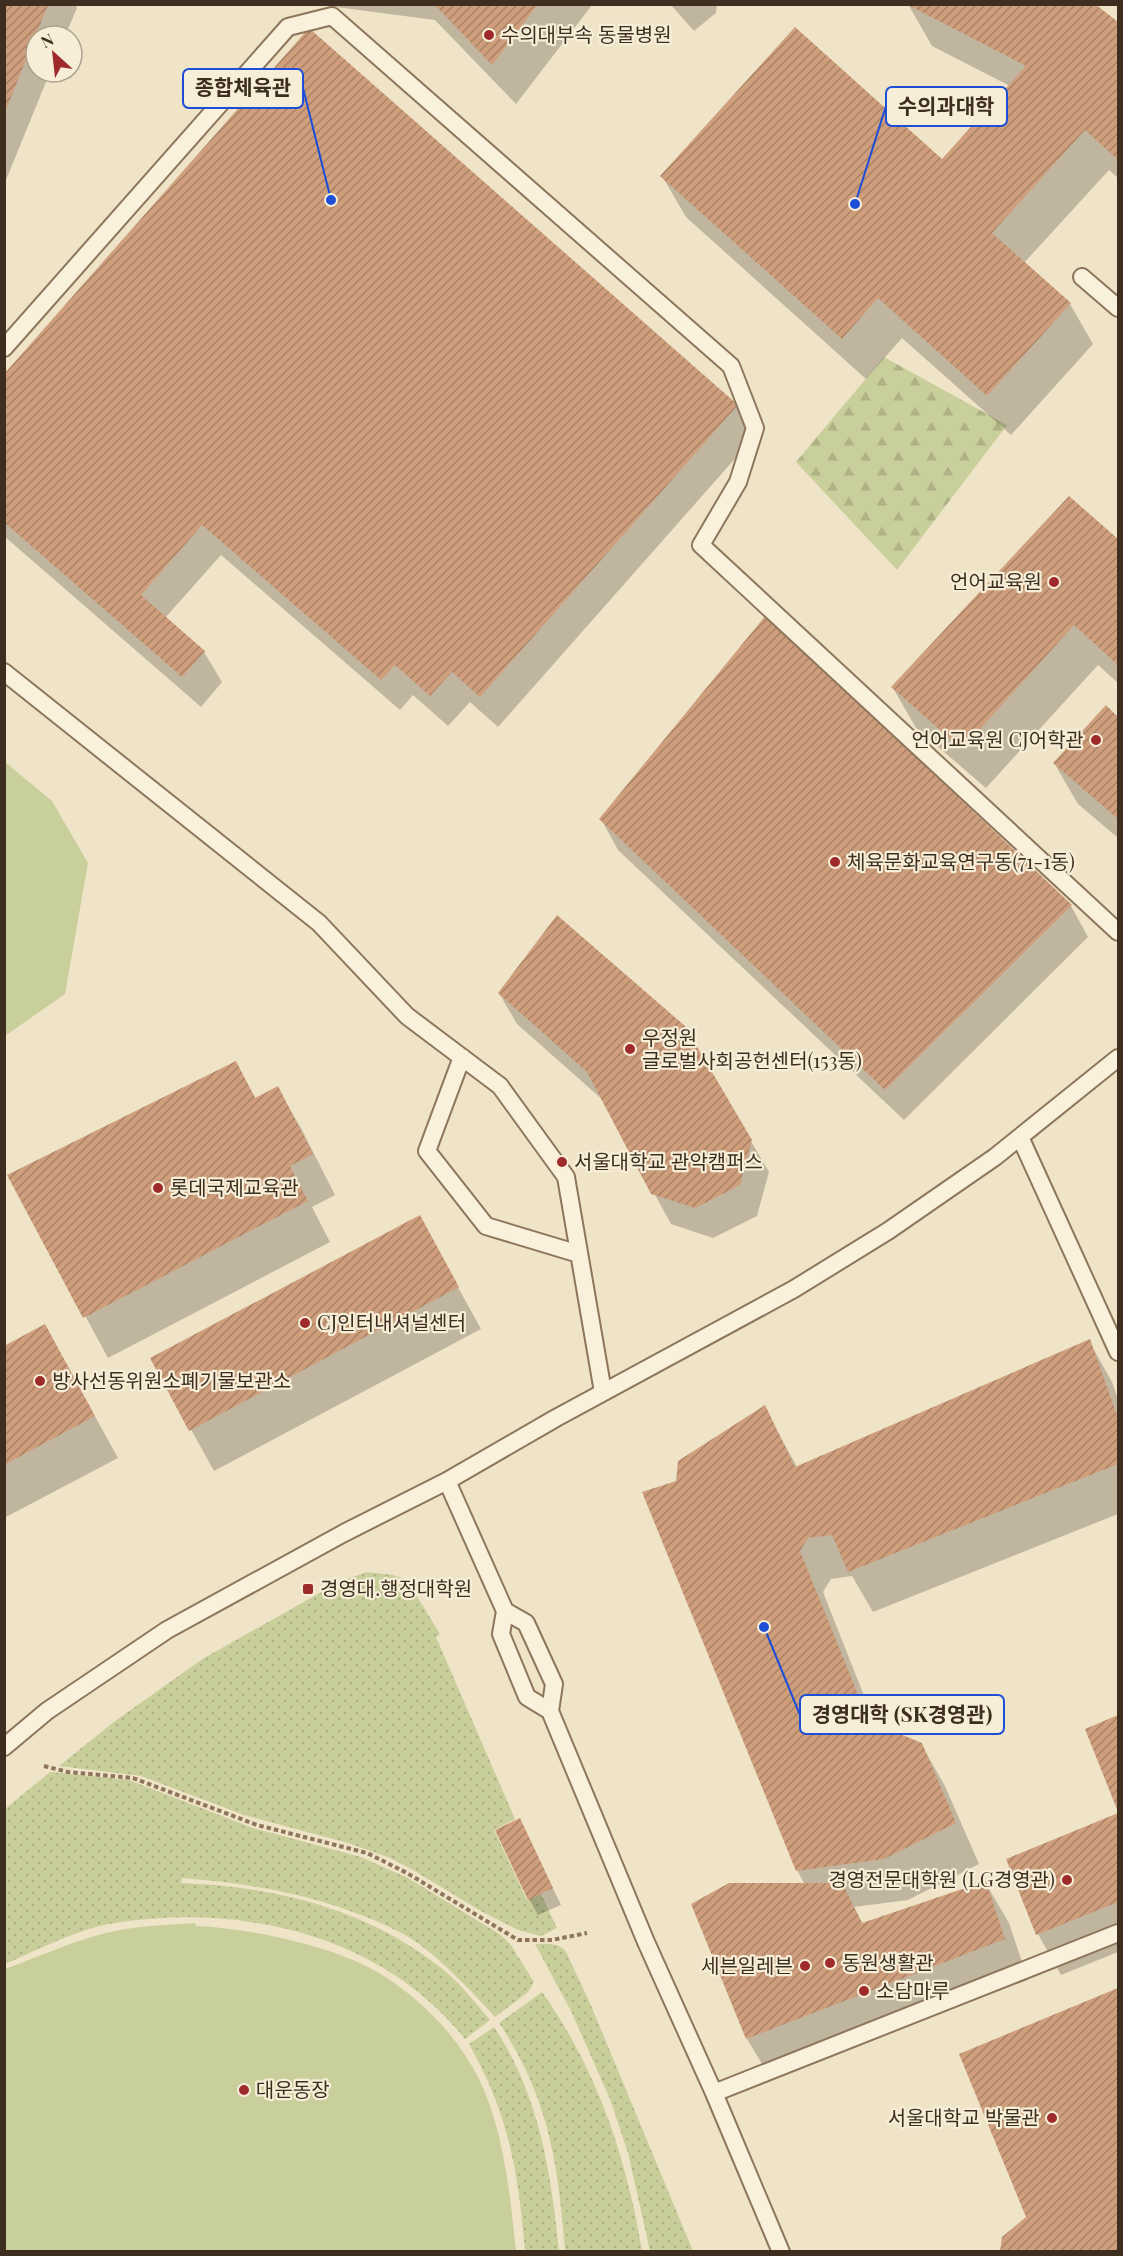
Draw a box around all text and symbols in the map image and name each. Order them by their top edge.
place label: 수의대부속 동물병원 [501,20,672,47]
north arrow [24,24,84,84]
text: N [37,28,57,52]
marker: 수의대부속 동물병원 [482,28,496,42]
callout: 종합체육관 [183,69,303,108]
text: 종합체육관 [195,72,291,100]
callout: 수의과대학 [886,87,1007,126]
text: 수의과대학 [898,91,994,119]
place label: 언어교육원 [950,567,1042,594]
marker: 언어교육원 [1047,575,1061,589]
place label: 언어교육원 CJ어학관 [912,725,1084,752]
marker: 언어교육원 CJ어학관 [1089,733,1103,747]
place label: 체육문화교육연구동(71-1동) [847,847,1075,874]
marker: 체육문화교육연구동(71-1동) [828,855,842,869]
place label: 우정원 글로벌사회공헌센터(153동) [642,1023,862,1073]
marker: 우정원 글로벌사회공헌센터(153동) [623,1042,637,1056]
place label: 서울대학교 관악캠퍼스 [574,1147,763,1174]
marker: 서울대학교 관악캠퍼스 [555,1155,569,1169]
place label: 롯데국제교육관 [170,1173,299,1200]
marker: 롯데국제교육관 [151,1181,165,1195]
place label: CJ인터내셔널센터 [317,1308,466,1335]
marker: CJ인터내셔널센터 [298,1316,312,1330]
place label: 방사선동위원소폐기물보관소 [52,1366,291,1393]
marker: 방사선동위원소폐기물보관소 [33,1374,47,1388]
place label: 경영대.행정대학원 [320,1574,472,1601]
marker: 경영대.행정대학원 [301,1582,315,1596]
callout: 경영대학 (SK경영관) [800,1695,1004,1734]
text: 경영대학 (SK경영관) [812,1699,992,1727]
place label: 경영전문대학원 (LG경영관) [828,1865,1055,1892]
marker: 경영전문대학원 (LG경영관) [1060,1873,1074,1887]
place label: 동원생활관 [842,1948,934,1975]
place label: 세븐일레븐 [701,1951,793,1978]
marker: 동원생활관 [823,1956,837,1970]
marker: 세븐일레븐 [798,1959,812,1973]
place label: 소담마루 [876,1976,950,2003]
marker: 소담마루 [857,1984,871,1998]
place label: 대운동장 [256,2075,330,2102]
marker: 대운동장 [237,2083,251,2097]
place label: 서울대학교 박물관 [888,2103,1040,2130]
marker: 서울대학교 박물관 [1045,2111,1059,2125]

